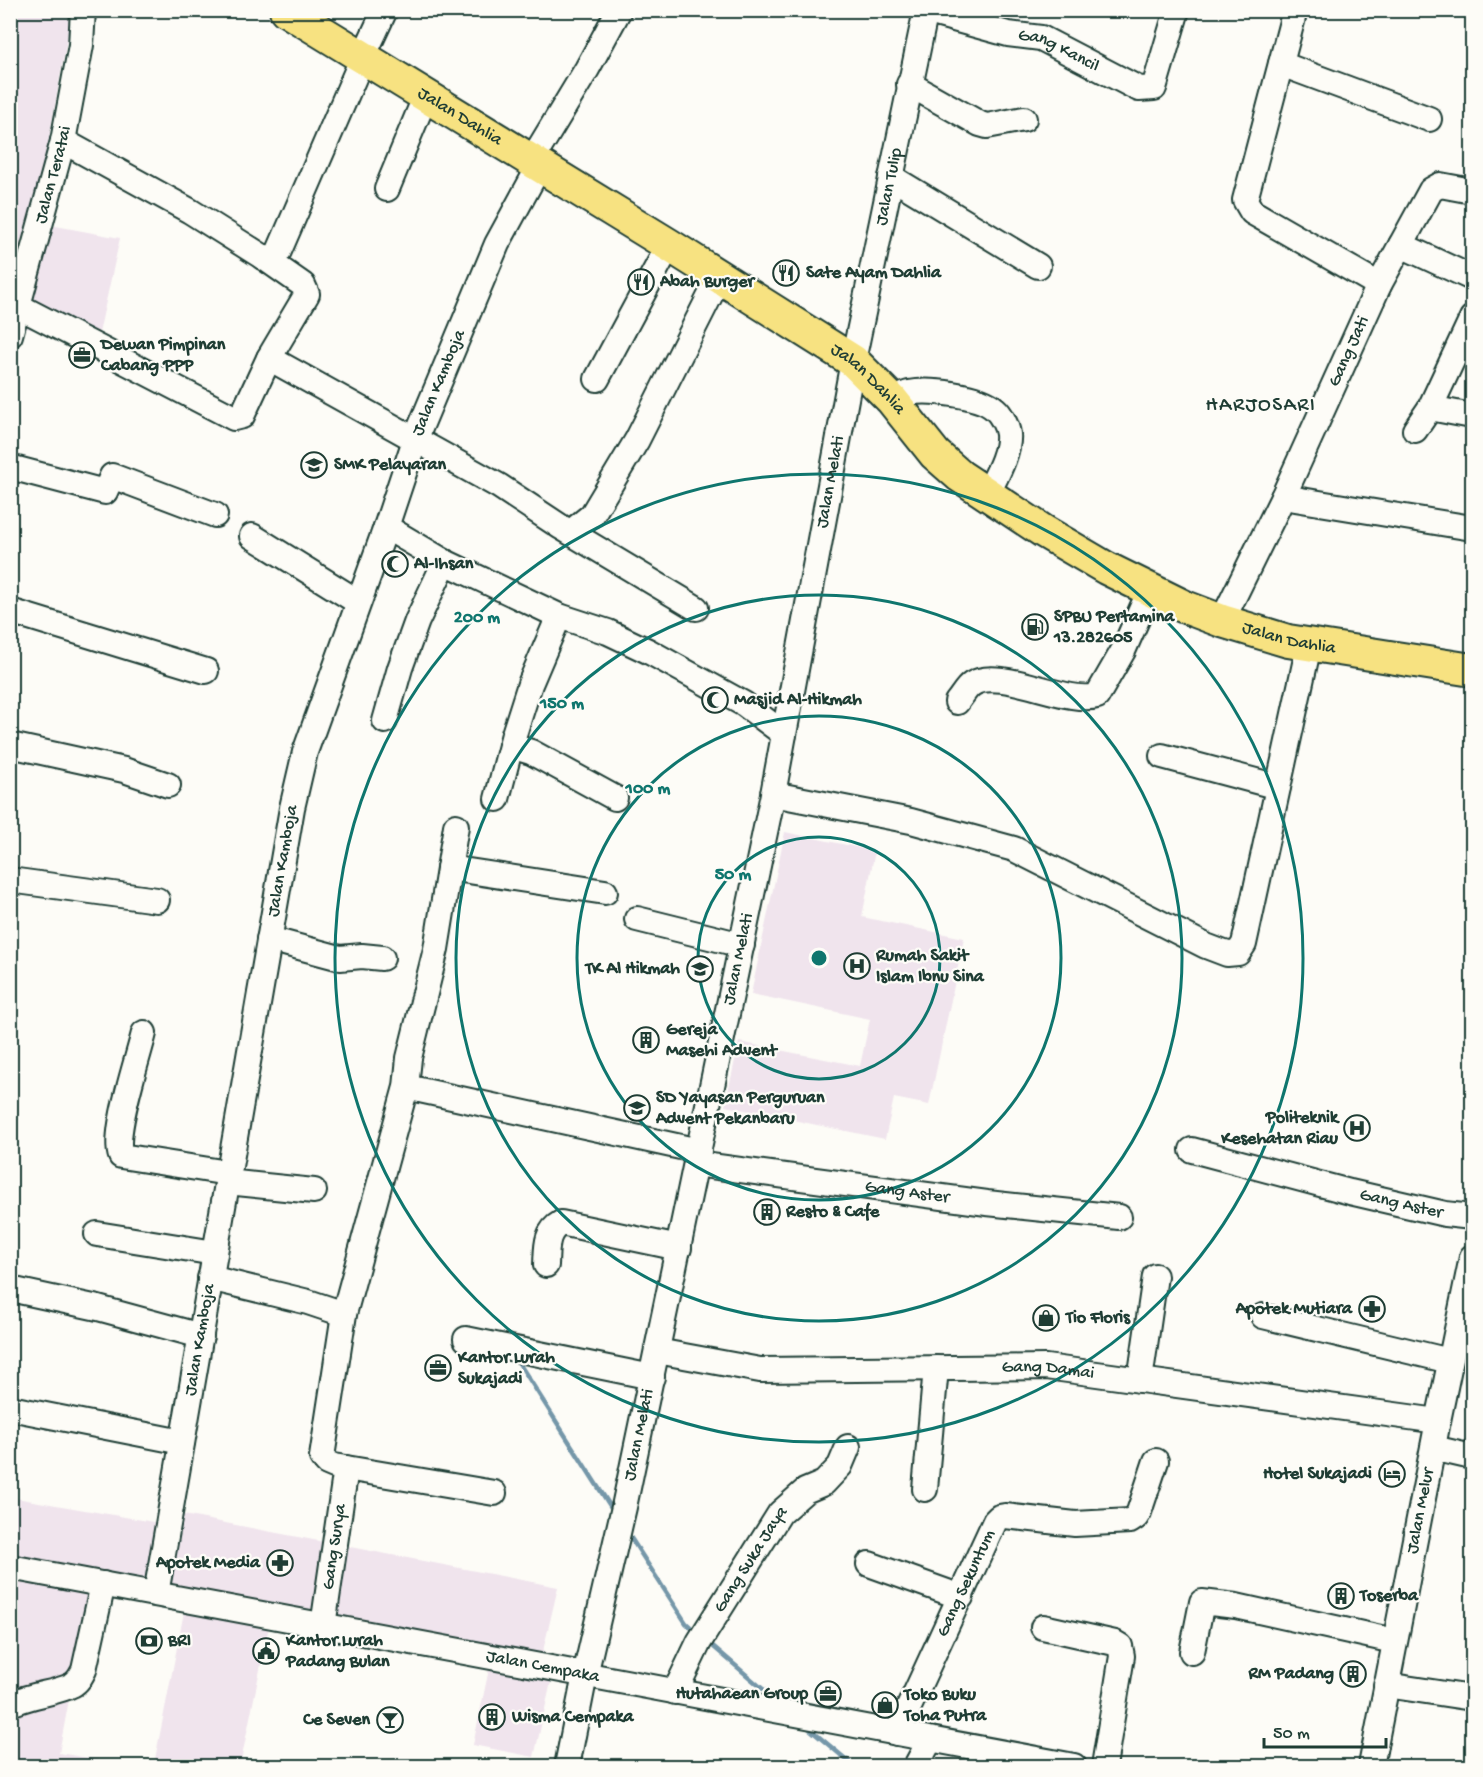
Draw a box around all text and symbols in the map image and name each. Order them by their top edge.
street label: Gang Kancil [1017,25,1103,77]
street label: Jalan Dahlia [414,83,507,151]
street label: Jalan Teratai [30,124,76,226]
street label: Jalan Tulip [871,146,908,227]
restaurant icon: Sate Ayam Dahlia [771,258,801,288]
place label: Sate Ayam Dahlia [806,263,942,284]
restaurant icon: Abah Burger [626,267,656,297]
place label: Abah Burger [659,272,757,293]
street label: Gang Jati [1324,313,1374,390]
street label: Jalan Kamboja [407,326,471,439]
place label: Dewan Pimpinan Cabang PPP [99,335,226,377]
street label: Jalan Dahlia [827,339,911,420]
office icon: Dewan Pimpinan Cabang PPP [67,340,97,370]
district label: HARJOSARI [1206,394,1316,419]
street label: Jalan Melati [812,434,849,530]
school or university icon: SMK Pelayaran [299,450,329,480]
place label: SMK Pelayaran [334,455,446,476]
mosque icon: Al-Ihsan [380,549,410,579]
place label: Al-Ihsan [413,554,474,575]
place label: SPBU Pertamina 13.282605 [1053,607,1175,649]
text: 200 m [454,608,500,629]
fuel station icon: SPBU Pertamina 13.282605 [1020,612,1050,642]
street label: Jalan Dahlia [1240,617,1338,659]
mosque icon: Masjid Al-Hikmah [700,685,730,715]
place label: Masjid Al-Hikmah [734,690,862,711]
text: 150 m [539,694,584,715]
text: 100 m [625,779,671,800]
street label: Jalan Kamboja [263,802,303,918]
text: 50 m [715,865,752,886]
street label: Jalan Melati [719,911,758,1007]
place label: Rumah Sakit Islam Ibnu Sina [875,946,985,988]
centre of rings [809,948,829,968]
hospital icon: Rumah Sakit Islam Ibnu Sina [842,951,872,981]
school or university icon: TK Al Hikmah [685,954,715,984]
place label: TK Al Hikmah [583,959,680,980]
place label: Gereja Masehi Advent [666,1020,778,1062]
building icon: Gereja Masehi Advent [631,1025,661,1055]
place label: SD Yayasan Perguruan Advent Pekanbaru [655,1088,825,1130]
school or university icon: SD Yayasan Perguruan Advent Pekanbaru [622,1093,652,1123]
place label: Politeknik Kesehatan Riau [1220,1108,1340,1150]
hospital icon: Politeknik Kesehatan Riau [1342,1113,1372,1143]
street label: Gang Aster [864,1176,952,1209]
street label: Gang Aster [1358,1184,1446,1224]
building icon: Resto & Cafe [752,1197,782,1227]
place label: Resto & Cafe [785,1202,880,1223]
street label: Jalan Kamboja [180,1281,220,1397]
pharmacy icon: Apotek Mutiara [1357,1294,1387,1324]
place label: Apotek Mutiara [1235,1299,1353,1320]
shop icon: Tio Floris [1031,1303,1061,1333]
place label: Tio Floris [1064,1308,1131,1329]
place label: Kantor Lurah Sukajadi [457,1348,555,1390]
office icon: Kantor Lurah Sukajadi [423,1353,453,1383]
street label: Gang Damai [1002,1356,1096,1384]
street label: Jalan Melati [619,1387,659,1483]
hotel icon: Hotel Sukajadi [1377,1459,1407,1489]
place label: Hotel Sukajadi [1263,1464,1372,1485]
street label: Jalan Melur [1402,1465,1439,1555]
street label: Gang Suka Jaya [710,1500,792,1617]
street label: Gang Surya [318,1502,351,1591]
street label: Gang Sekuntum [932,1526,1000,1640]
pharmacy icon: Apotek Media [265,1548,295,1578]
place label: Apotek Media [155,1553,261,1574]
building icon: Toserba [1326,1581,1356,1611]
place label: Toserba [1358,1586,1419,1607]
bank icon: BRI [134,1626,164,1656]
place label: BRI [167,1631,191,1652]
place label: Kantor Lurah Padang Bulan [285,1631,390,1673]
public building icon: Kantor Lurah Padang Bulan [251,1636,281,1666]
street label: Jalan Cempaka [484,1646,602,1688]
building icon: RM Padang [1338,1659,1368,1689]
place label: RM Padang [1248,1664,1334,1685]
office icon: Hutahaean Group [813,1679,843,1709]
place label: Hutahaean Group [676,1684,808,1705]
place label: Toko Buku Toha Putra [902,1685,987,1727]
shop icon: Toko Buku Toha Putra [870,1690,900,1720]
building icon: Wisma Cempaka [477,1702,507,1732]
bar icon: Ce Seven [375,1705,405,1735]
place label: Wisma Cempaka [511,1707,635,1728]
place label: Ce Seven [302,1710,370,1731]
scale bar [1264,1711,1386,1749]
text: 50 m [1273,1724,1310,1745]

